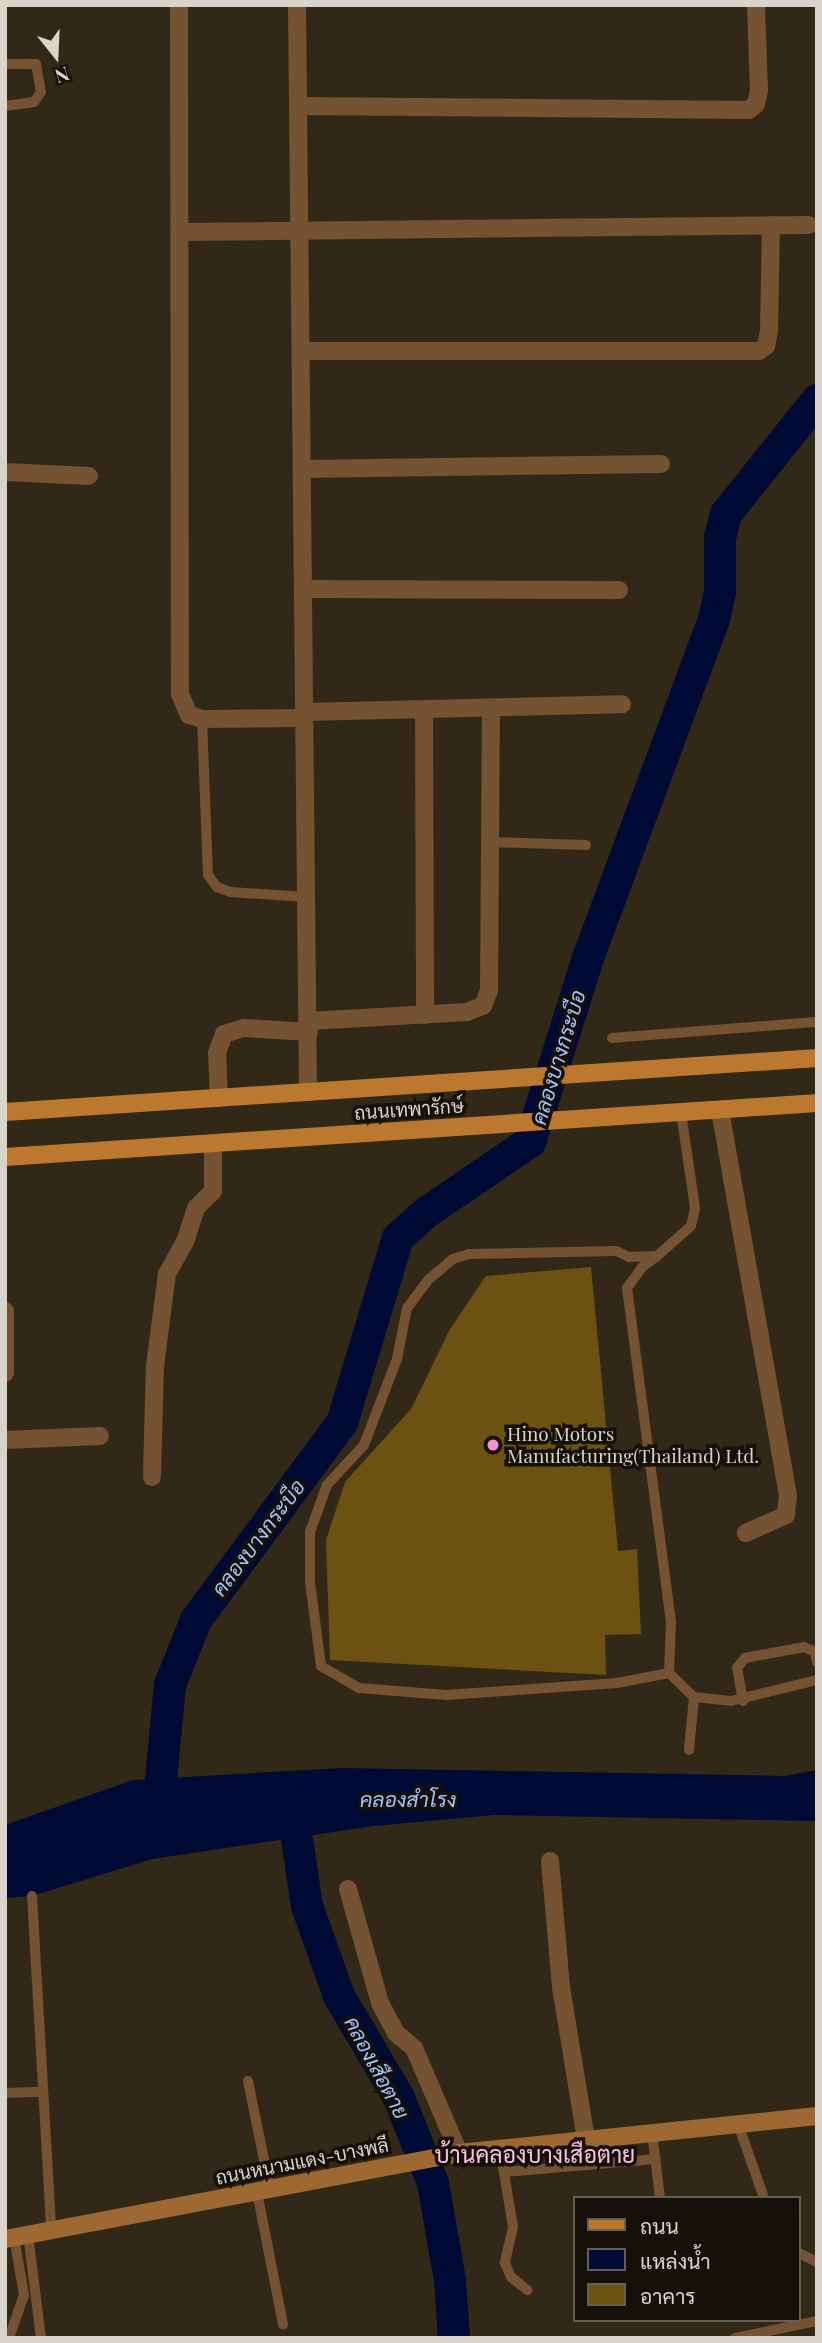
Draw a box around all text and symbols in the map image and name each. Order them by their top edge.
north arrow [21,21,91,91]
text: N [52,61,73,90]
water label: คลองบางกระบือ [525,987,589,1127]
street label: ถนนเทพารักษ์ [354,1094,464,1124]
place label: Hino Motors Manufacturing(Thailand) Ltd. [507,1423,759,1467]
marker: Hino Motors Manufacturing(Thailand) Ltd. [485,1437,501,1453]
water label: คลองบางกระบือ [205,1474,309,1600]
water label: คลองสำโรง [360,1785,456,1811]
water label: คลองเสือตาย [340,2011,416,2123]
street label: ถนนหนามแดง-บางพลี [214,2133,390,2189]
district label: บ้านคลองบางเสือตาย [435,2140,635,2168]
legend [574,2196,801,2322]
text: ถนน [640,2211,679,2239]
text: แหล่งน้ำ [640,2246,711,2274]
text: อาคาร [640,2281,696,2309]

